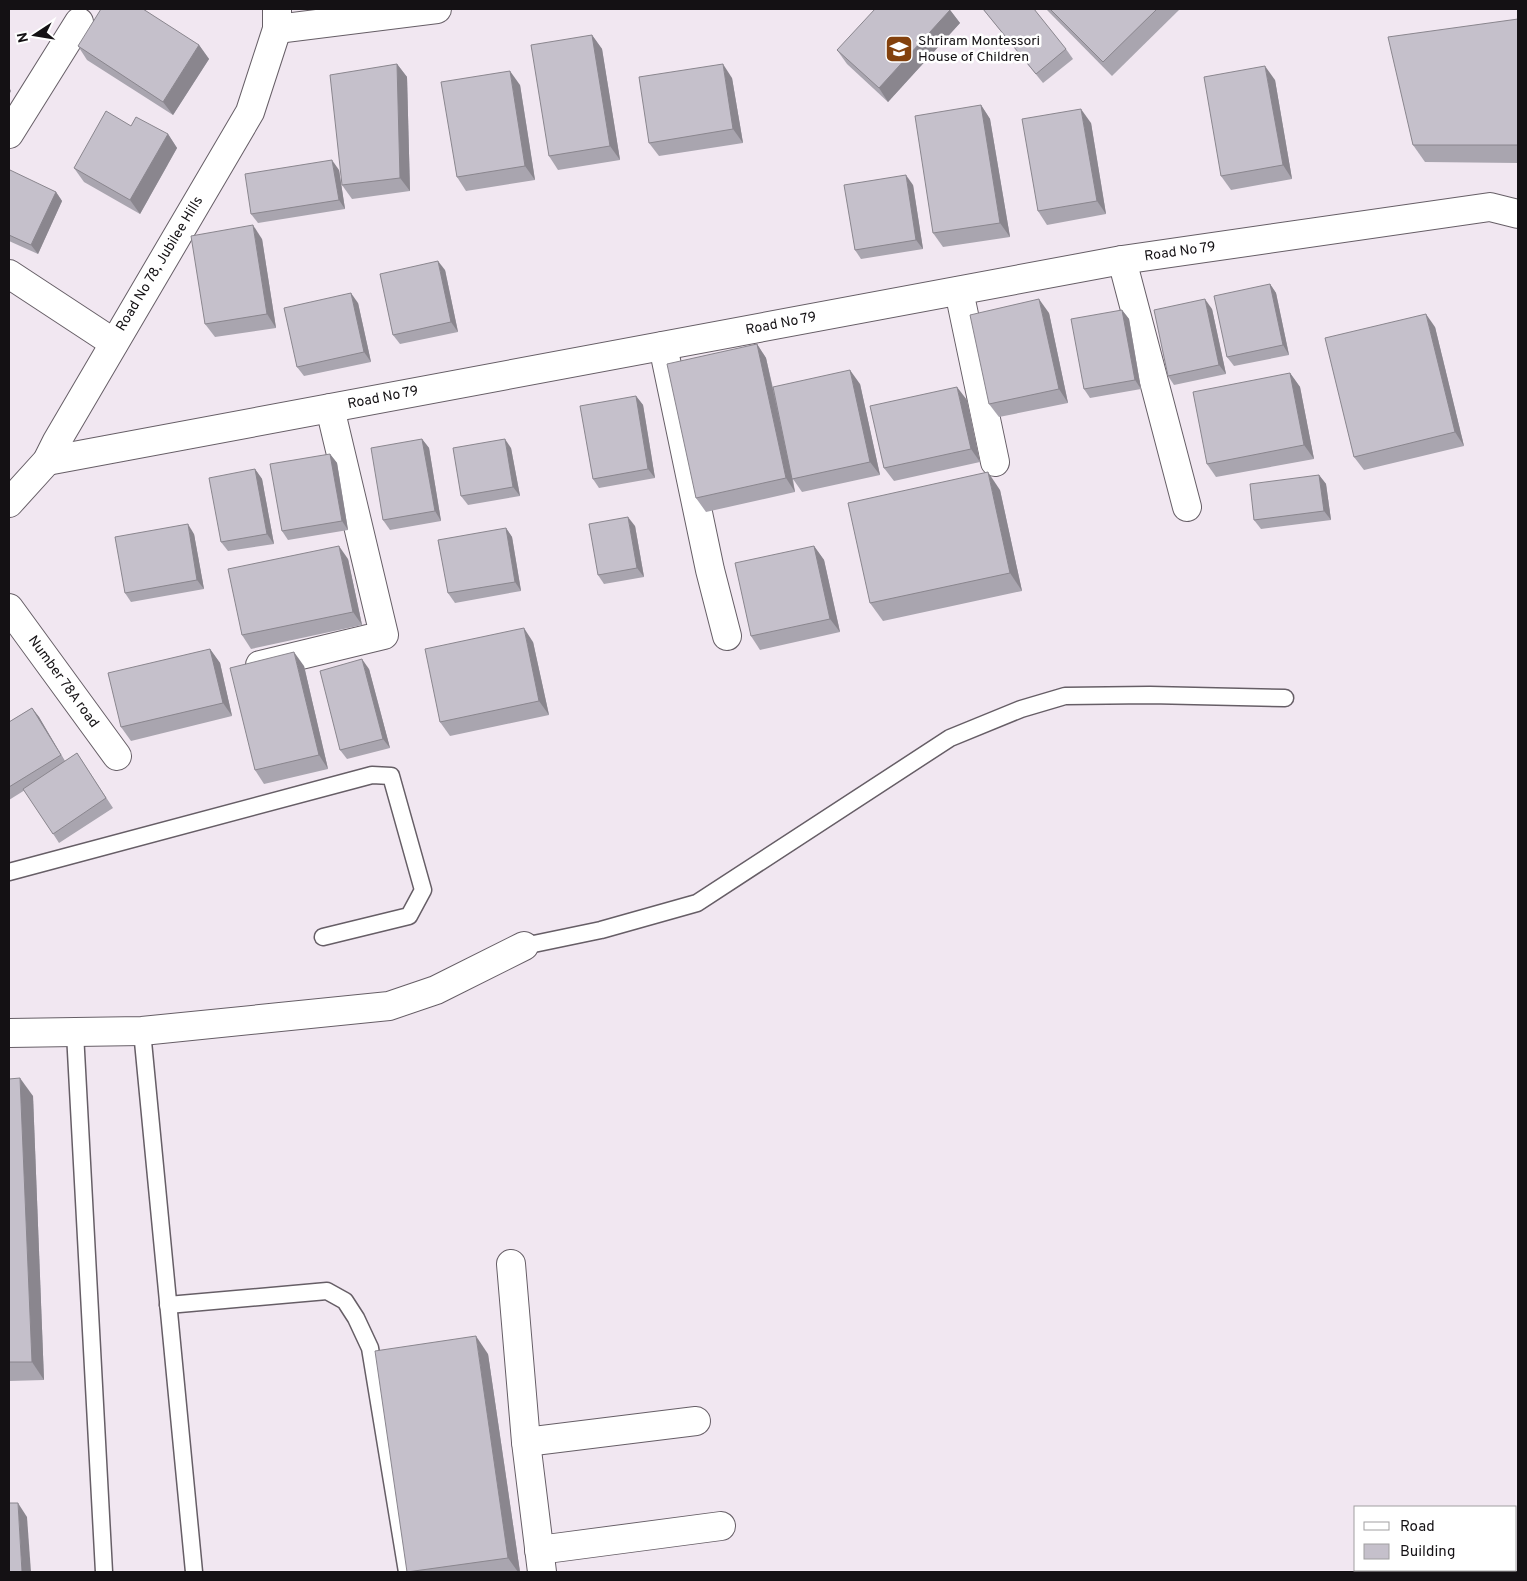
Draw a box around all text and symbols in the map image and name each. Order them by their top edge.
north arrow [10,10,60,60]
text: N [14,31,33,44]
place label: Shriram Montessori House of Children [918,33,1040,66]
school or university icon: Shriram Montessori House of Children [884,34,914,64]
street label: Road No 78, Jubilee Hills [113,193,207,335]
street label: Road No 79 [1143,239,1217,265]
street label: Road No 79 [744,309,818,339]
street label: Road No 79 [346,383,420,413]
street label: Number 78A road [24,633,102,731]
legend [1354,1506,1517,1571]
text: Road [1400,1518,1435,1537]
text: Building [1400,1543,1455,1562]

